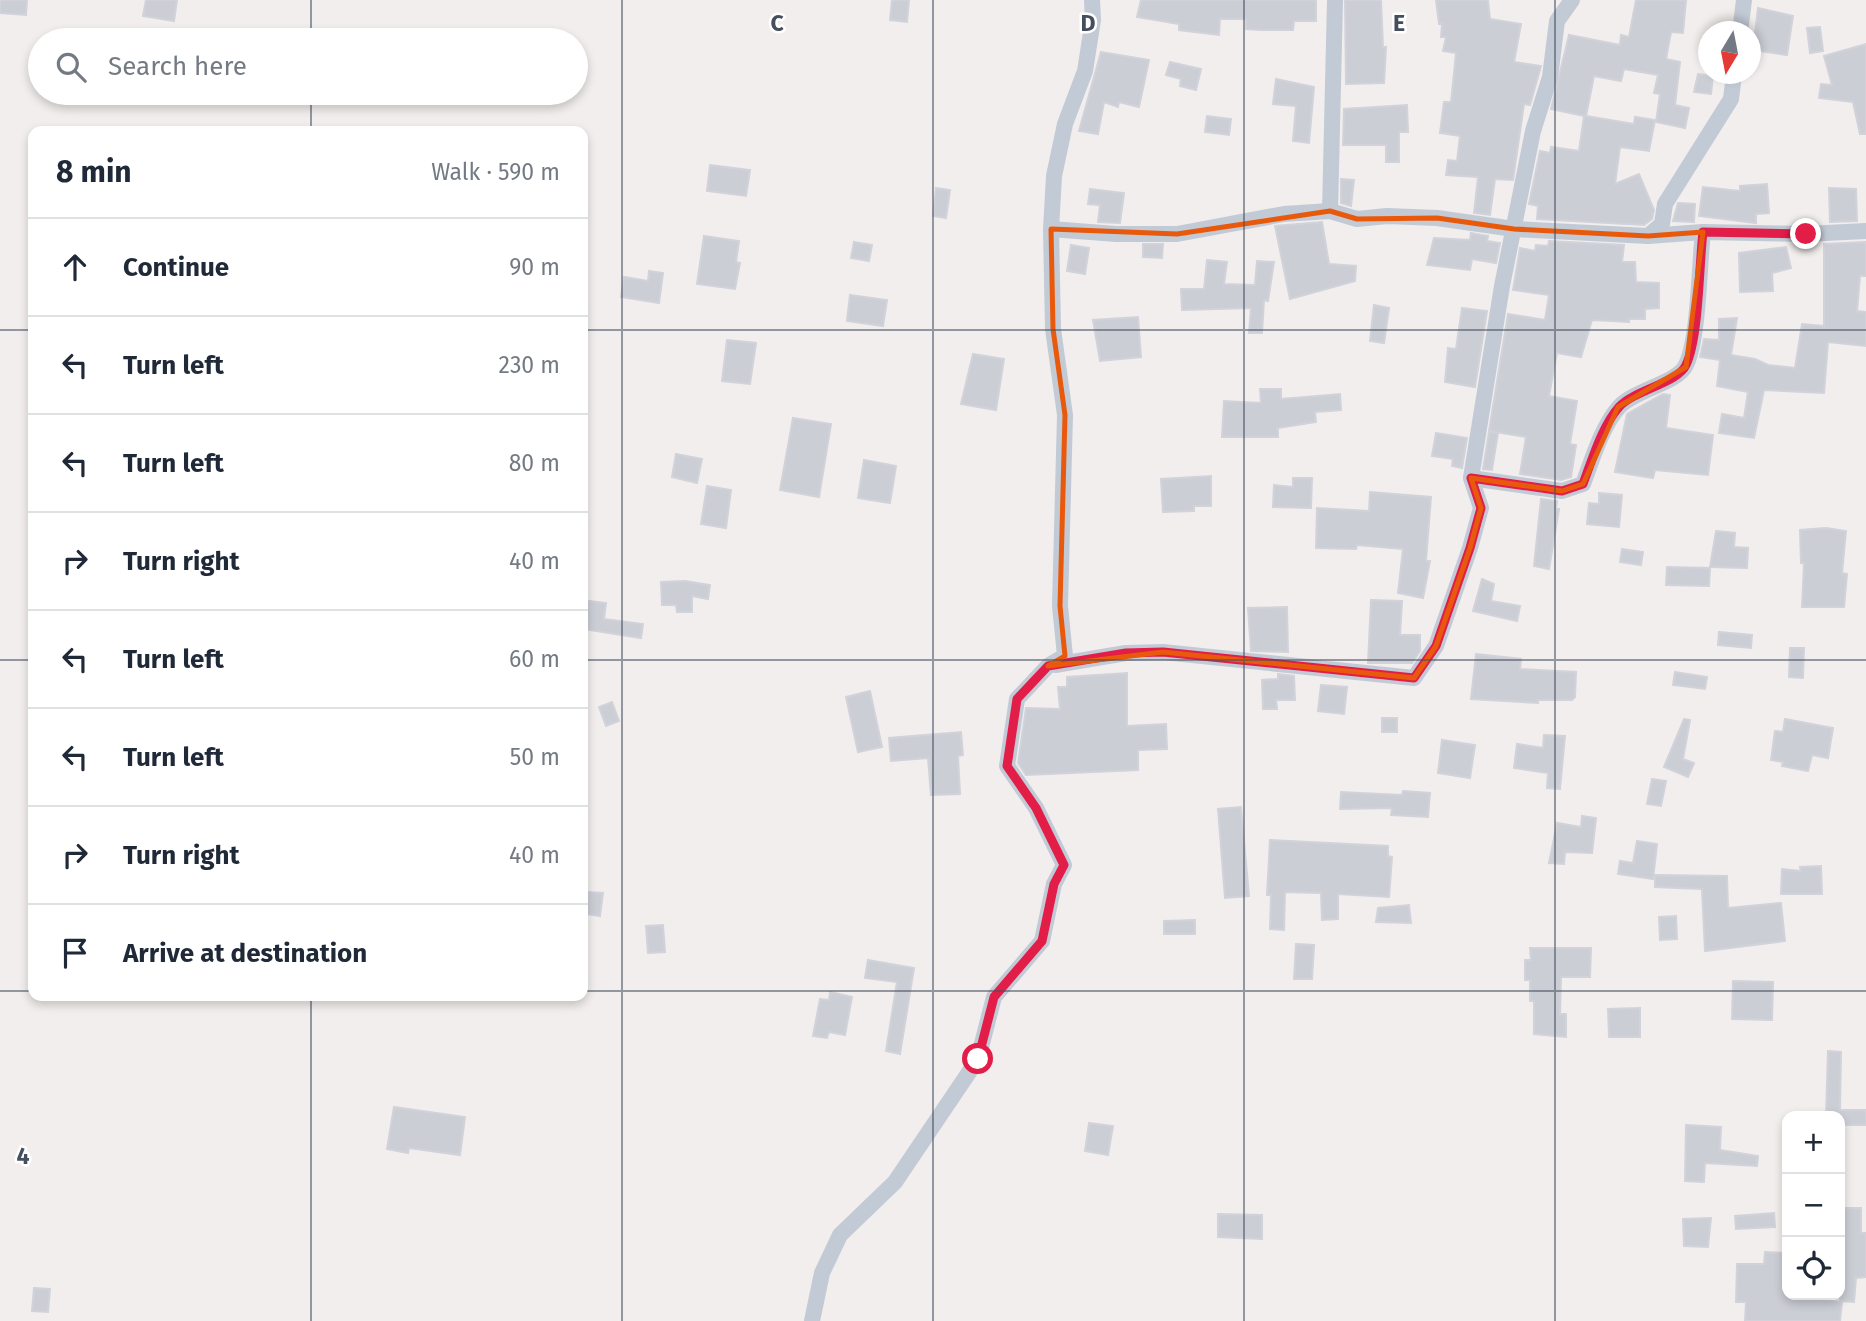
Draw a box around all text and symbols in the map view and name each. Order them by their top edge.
text: C [770,9,784,37]
text: D [1081,9,1096,37]
text: E [1393,9,1405,37]
north arrow [1698,21,1761,84]
search box [28,28,588,105]
icon: search [52,48,90,86]
text: Search here [108,51,247,82]
text: 8 min [56,154,132,190]
text: Walk · 590 m [431,158,560,186]
route end [1790,218,1821,249]
icon: ahead [56,248,94,286]
text: Continue [123,252,229,283]
text: 90 m [509,253,560,281]
icon: left [56,346,94,384]
text: Turn left [123,350,224,381]
text: 230 m [499,351,560,379]
icon: left [56,444,94,482]
text: Turn left [123,448,224,479]
text: 80 m [509,449,560,477]
icon: right [56,542,94,580]
text: Turn right [123,546,240,577]
text: 40 m [509,547,560,575]
icon: left [56,640,94,678]
text: Turn left [123,644,224,675]
text: 60 m [509,645,560,673]
icon: left [56,738,94,776]
text: Turn left [123,742,224,773]
text: 50 m [510,743,560,771]
icon: right [56,836,94,874]
text: Turn right [123,840,240,871]
text: 40 m [509,841,560,869]
icon: arrive [56,934,94,972]
text: Arrive at destination [123,938,367,969]
route start [962,1043,993,1074]
map controls [1782,1111,1845,1300]
button: + [1782,1111,1845,1174]
text: 4 [17,1142,30,1170]
button: − [1782,1174,1845,1237]
button: locate [1782,1237,1845,1300]

